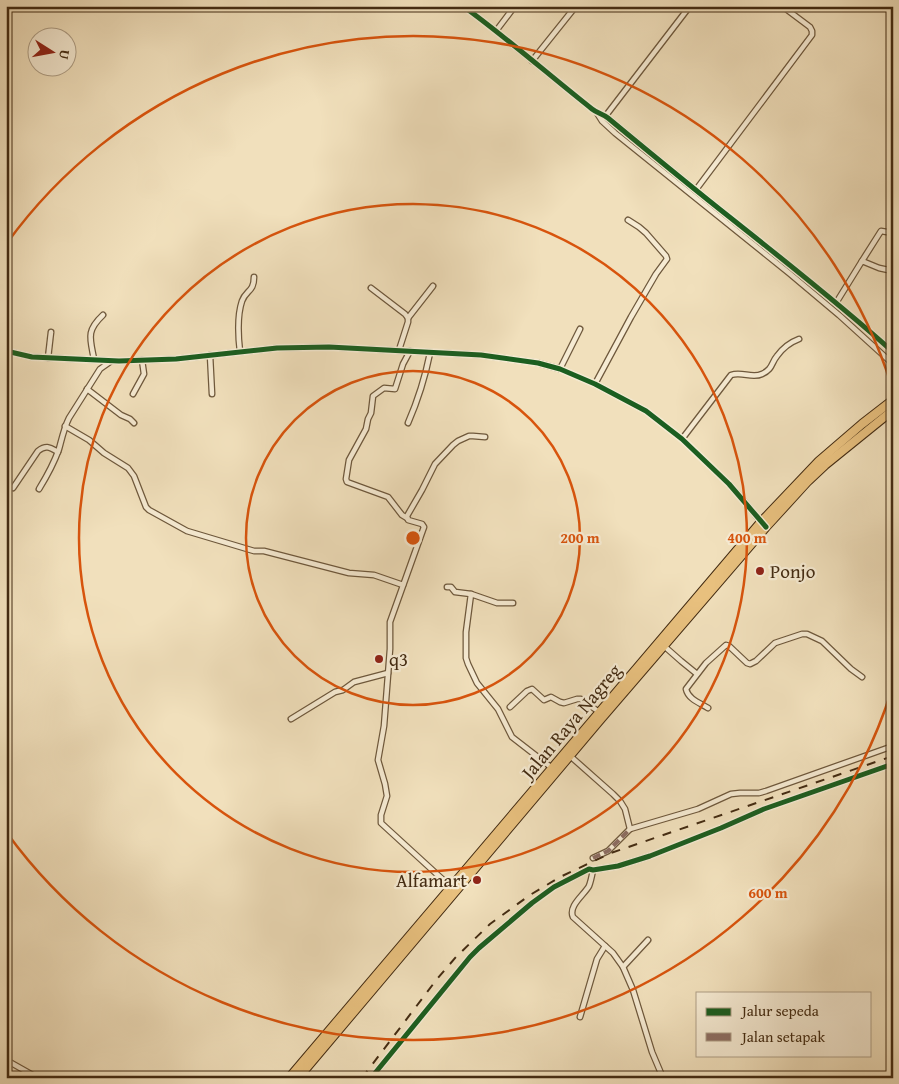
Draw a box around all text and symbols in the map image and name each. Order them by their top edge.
north arrow [28,28,78,78]
text: U [54,48,75,62]
text: 200 m [560,527,600,548]
text: 400 m [727,527,767,548]
centre of rings [404,529,422,547]
place label: Ponjo [770,557,815,585]
marker: Ponjo [754,565,766,577]
place label: q3 [389,645,408,673]
marker: q3 [373,653,385,665]
street label: Jalan Raya Nagreg [513,657,628,786]
place label: Alfamart [396,866,467,894]
marker: Alfamart [471,874,483,886]
text: 600 m [748,882,788,903]
legend [696,992,872,1056]
text: Jalur sepeda [740,1000,819,1021]
text: Jalan setapak [740,1026,825,1047]

